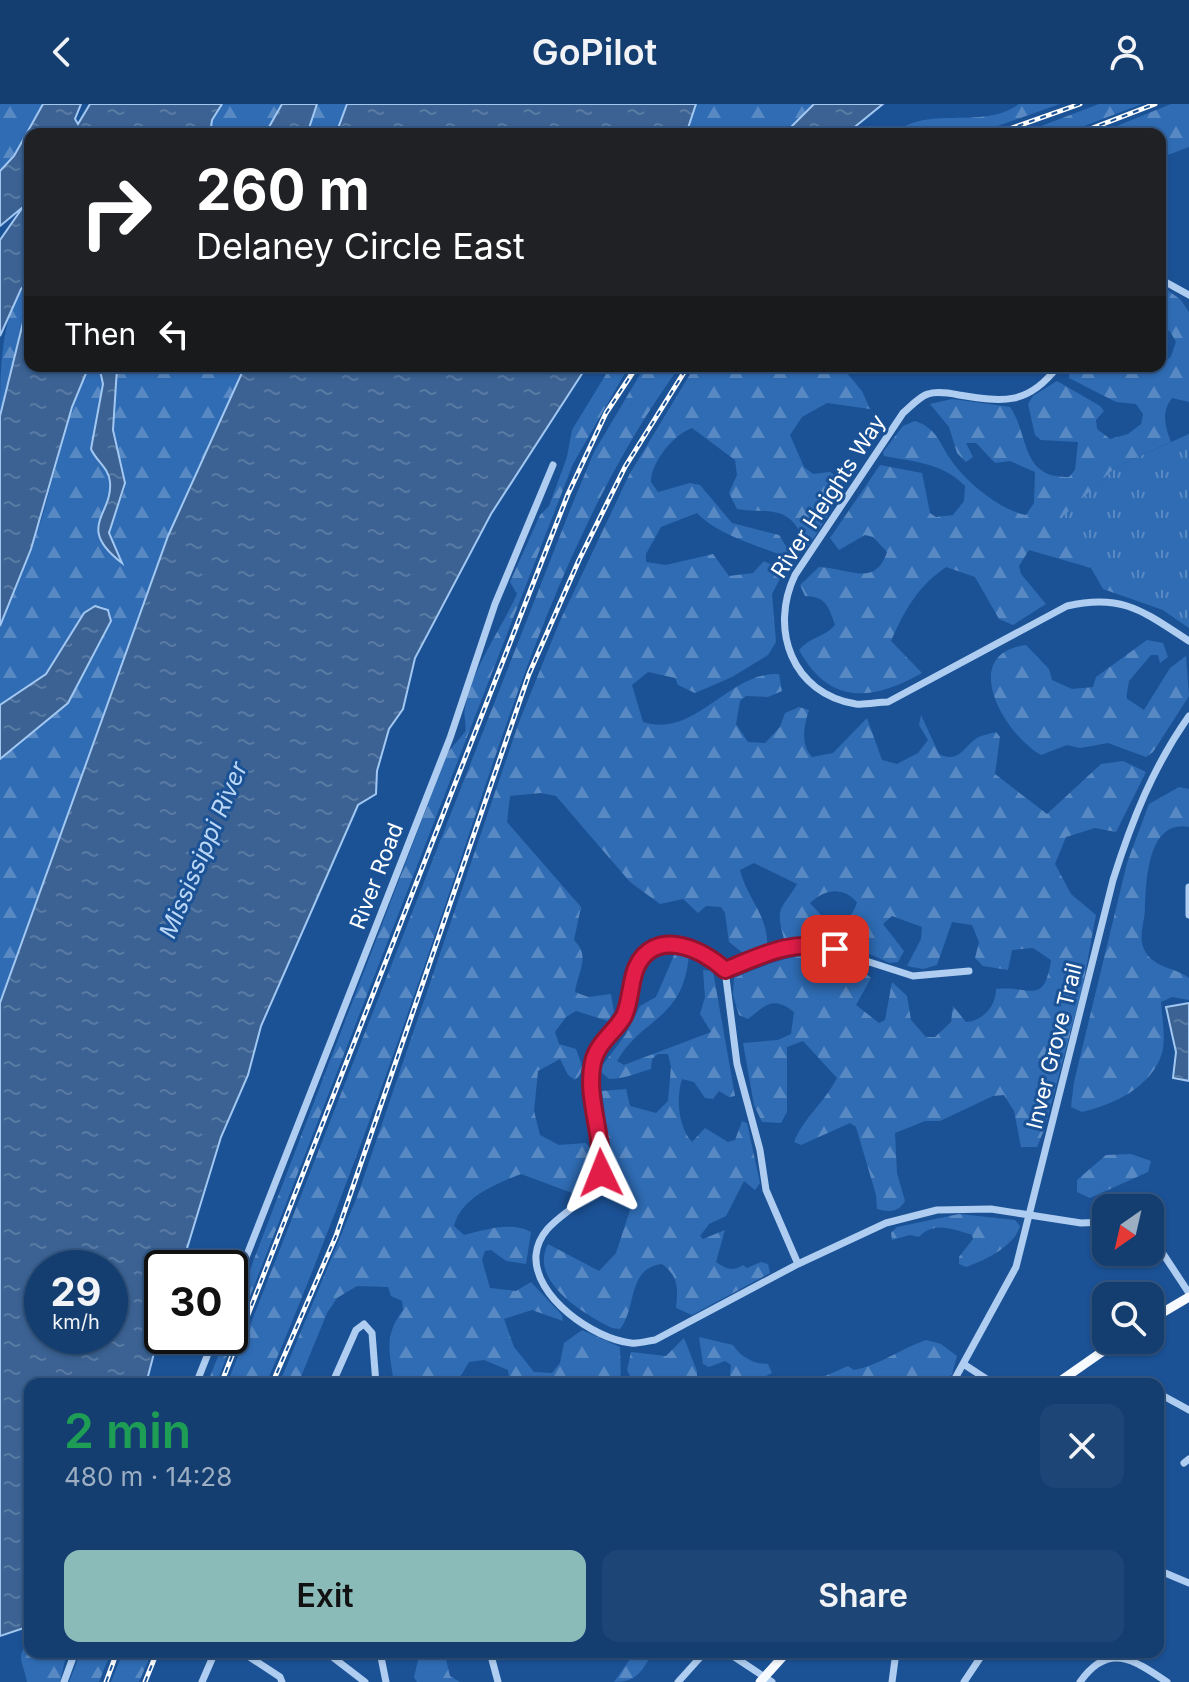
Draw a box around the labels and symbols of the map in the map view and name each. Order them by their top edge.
street label: River Heights Way [766,409,890,583]
water label: Mississippi River [153,757,254,943]
street label: River Road [344,819,408,933]
pin [801,915,869,983]
street label: Inver Grove Trail [1021,960,1087,1132]
position arrow [559,1131,643,1215]
north arrow [1092,1194,1164,1266]
speed limit sign: 30 [144,1250,248,1354]

